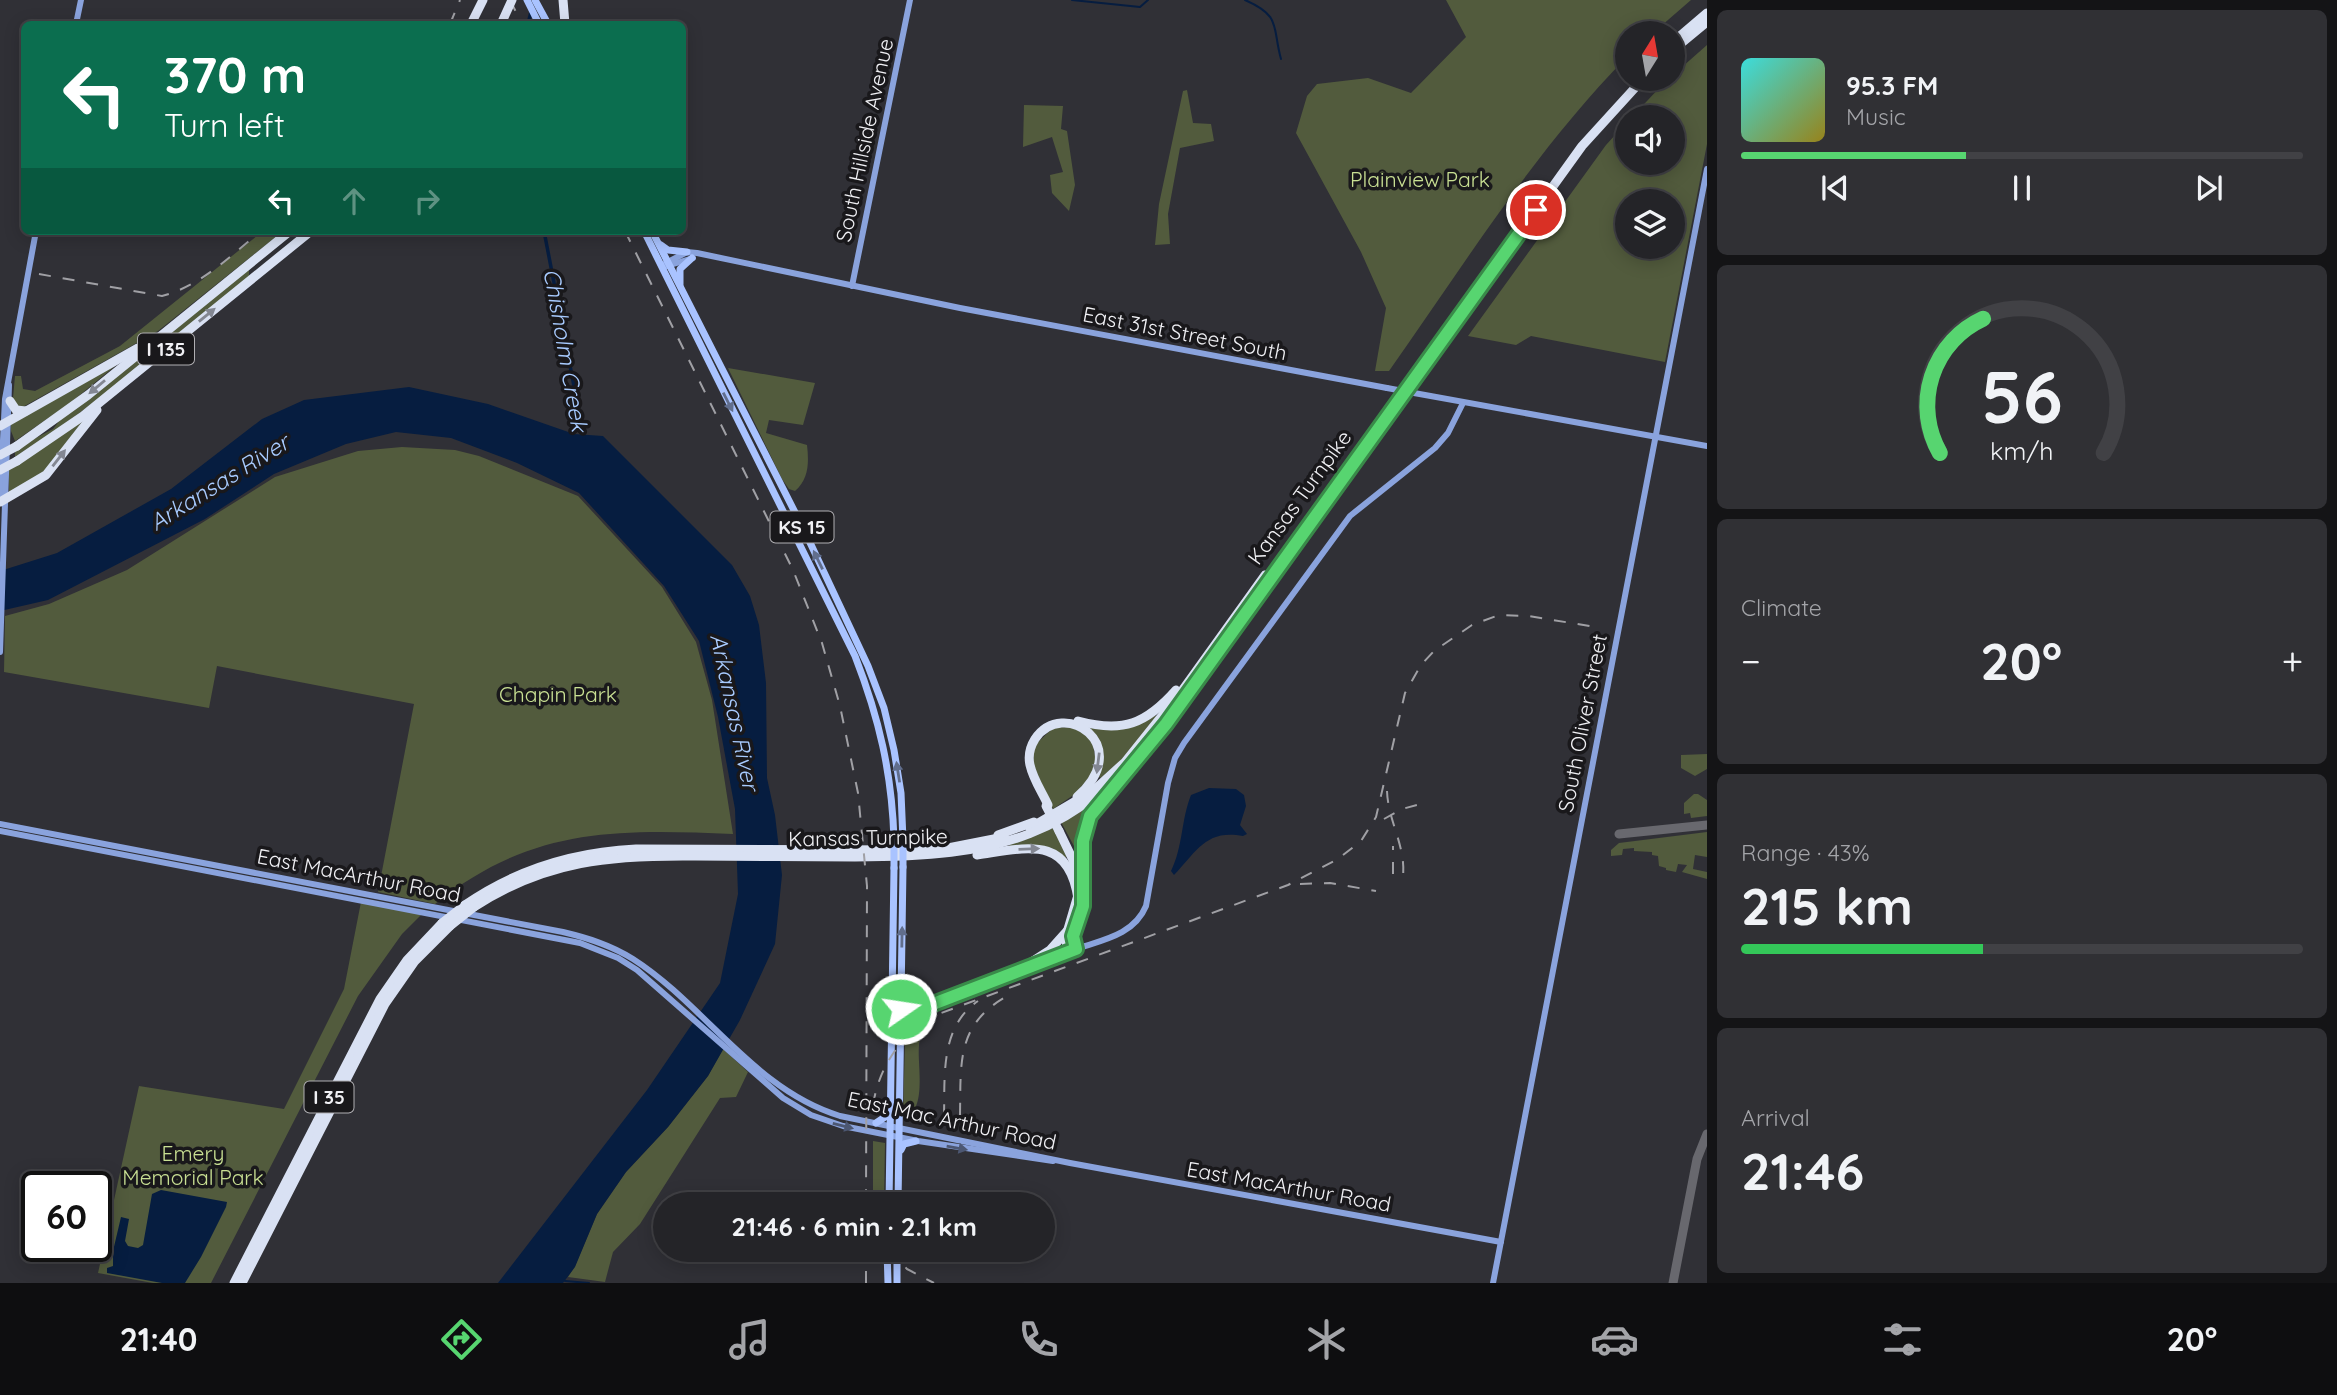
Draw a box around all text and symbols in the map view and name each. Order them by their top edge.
north arrow [1615,21,1685,91]
map controls [1615,21,1685,259]
street label: South Hillside Avenue [830,36,898,244]
text: 370 m [164,44,306,105]
icon: left [49,49,140,140]
text: 95.3 FM [1846,69,1938,102]
text: Music [1846,102,1906,131]
text: Turn left [164,105,285,145]
button: sound [1615,105,1685,175]
park label: Plainview Park [1350,166,1490,192]
icon: previous [1816,169,1854,207]
icon: pause [2003,169,2041,207]
icon: next [2190,169,2228,207]
pin [1506,180,1566,240]
icon: left [262,182,300,220]
icon: ahead [335,182,373,220]
icon: right [408,182,446,220]
button: layers [1615,189,1685,259]
icon: arrive [1517,191,1555,229]
water label: Chisholm Creek [537,266,595,435]
street label: East 31st Street South [1081,300,1289,366]
one-way arrow [197,308,215,323]
road number: I 135 [138,334,194,364]
text: 56 [1981,350,2063,441]
one-way arrow [89,380,107,395]
one-way arrow [722,392,733,412]
street label: Kansas Turnpike [1242,425,1356,569]
water label: Arkansas River [144,426,297,537]
text: km/h [1990,435,2054,466]
one-way arrow [52,450,67,468]
road number: KS 15 [770,512,834,542]
one-way arrow [813,550,824,570]
text: Climate [1741,593,1822,622]
text: 20° [1980,628,2062,693]
water label: Arkansas River [704,631,766,796]
street label: South Oliver Street [1552,632,1612,814]
text: − [1741,637,1761,685]
text: + [2282,637,2303,685]
park label: Chapin Park [499,681,617,707]
one-way arrow [1092,752,1103,774]
one-way arrow [892,761,903,783]
street label: Kansas Turnpike [788,823,948,851]
text: Range · 43% [1741,838,1870,867]
street label: East MacArthur Road [255,842,463,908]
one-way arrow [1018,844,1040,855]
text: 215 km [1741,873,1913,938]
one-way arrow [896,926,907,948]
position arrow [864,972,938,1046]
road number: I 35 [304,1082,354,1112]
street label: East Mac Arthur Road [845,1085,1059,1155]
text: Arrival [1741,1103,1810,1132]
one-way arrow [833,1121,855,1132]
text: 21:46 [1741,1138,1864,1203]
park label: Emery Memorial Park [122,1140,264,1190]
one-way arrow [946,1143,968,1154]
street label: East MacArthur Road [1185,1155,1393,1217]
speed limit sign: 60 [21,1171,112,1262]
text: 21:46 · 6 min · 2.1 km [731,1210,977,1243]
icon: directions [437,1315,486,1364]
icon: music [725,1315,774,1364]
icon: phone [1014,1315,1063,1364]
icon: climate [1302,1315,1351,1364]
icon: car [1590,1315,1639,1364]
icon: filters [1878,1315,1927,1364]
text: 21:40 [120,1319,198,1359]
text: 20° [2167,1319,2217,1359]

